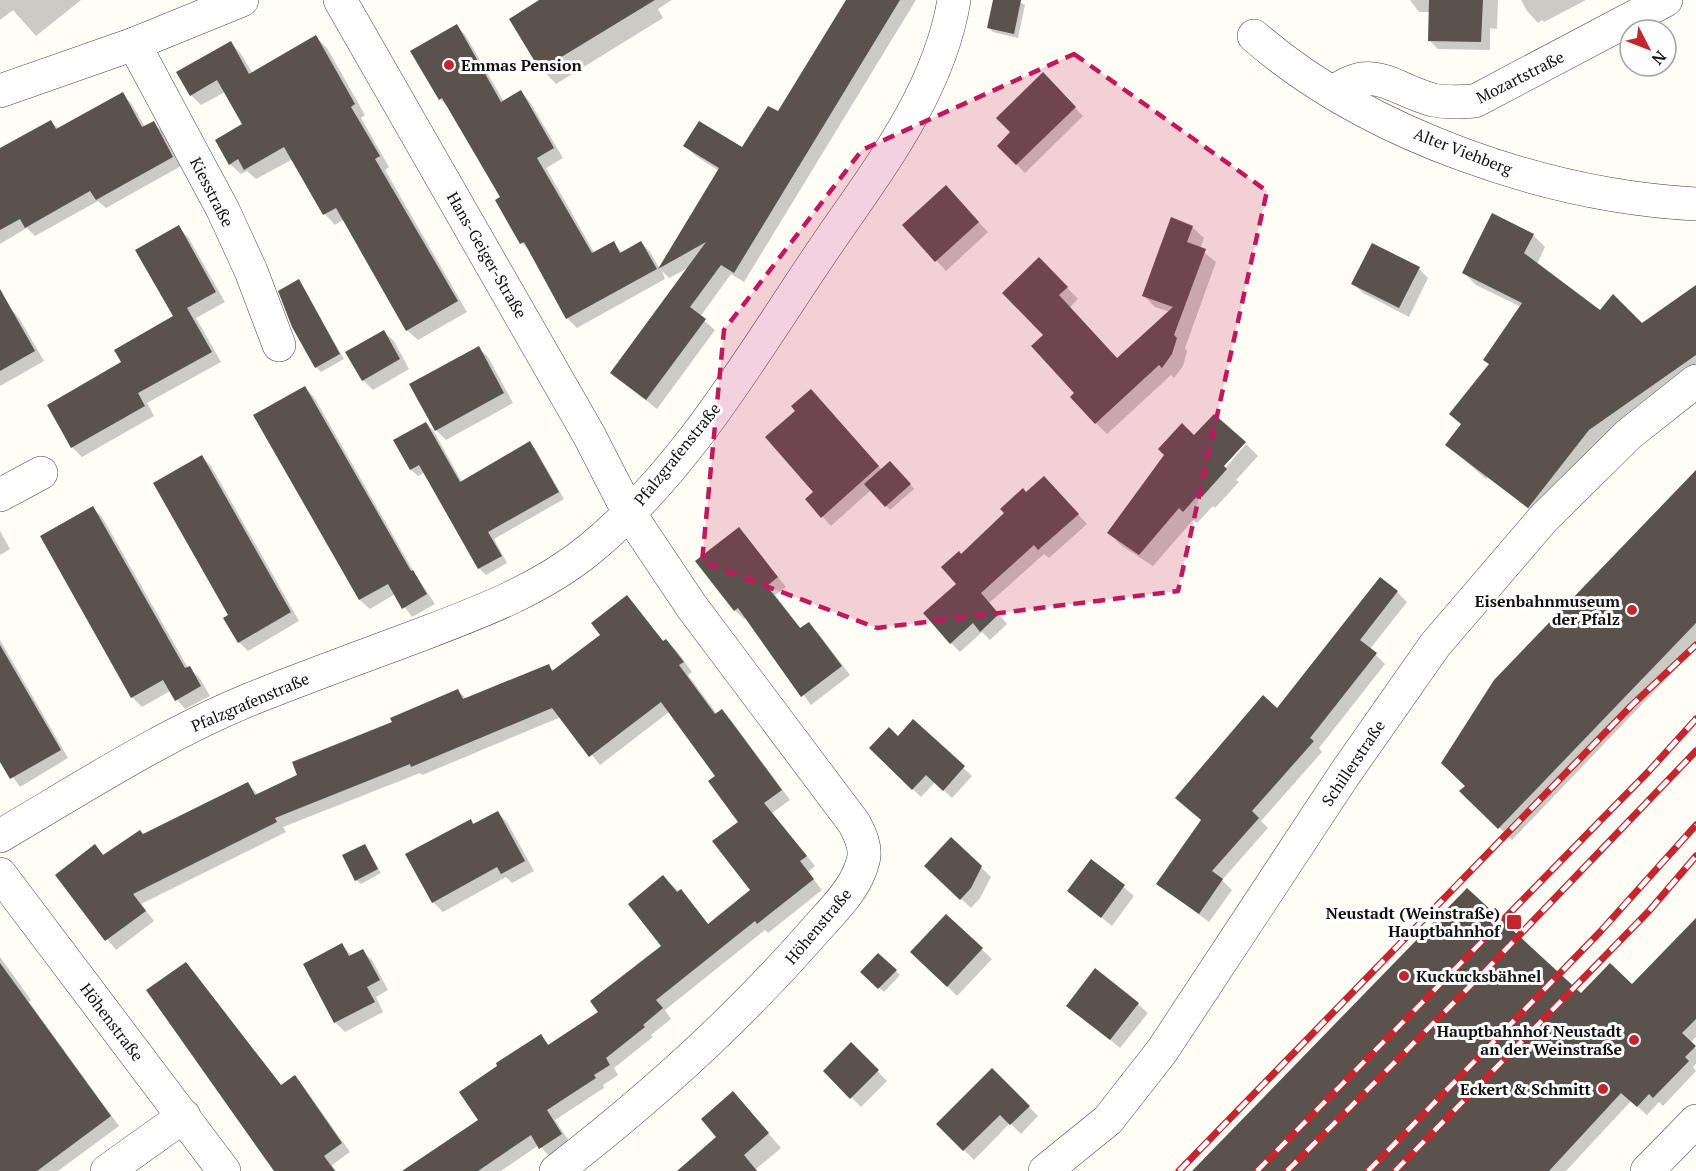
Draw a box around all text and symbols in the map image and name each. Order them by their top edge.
north arrow [1618,18,1678,78]
street label: Mozartstraße [1472,45,1568,109]
text: N [1647,46,1671,70]
place label: Emmas Pension [461,54,582,76]
marker: Emmas Pension [442,58,456,72]
street label: Alter Viehberg [1411,122,1516,180]
street label: Kiesstraße [185,153,239,231]
street label: Hans-Geiger-Straße [442,188,532,322]
street label: Pfalzgrafenstraße [629,398,725,510]
place label: Eisenbahnmuseum der Pfalz [1475,590,1620,630]
marker: Eisenbahnmuseum der Pfalz [1625,603,1639,617]
street label: Pfalzgrafenstraße [188,667,312,737]
street label: Schillerstraße [1316,716,1390,810]
street label: Höhenstraße [780,883,856,969]
place label: Neustadt (Weinstraße) Hauptbahnhof [1326,902,1502,942]
marker: Neustadt (Weinstraße) Hauptbahnhof [1505,913,1523,931]
place label: Kuckucksbähnel [1416,965,1541,987]
marker: Kuckucksbähnel [1397,969,1411,983]
street label: Höhenstraße [75,978,149,1066]
place label: Hauptbahnhof Neustadt an der Weinstraße [1437,1020,1623,1060]
marker: Hauptbahnhof Neustadt an der Weinstraße [1627,1033,1641,1047]
place label: Eckert & Schmitt [1460,1078,1592,1100]
marker: Eckert & Schmitt [1596,1082,1610,1096]

